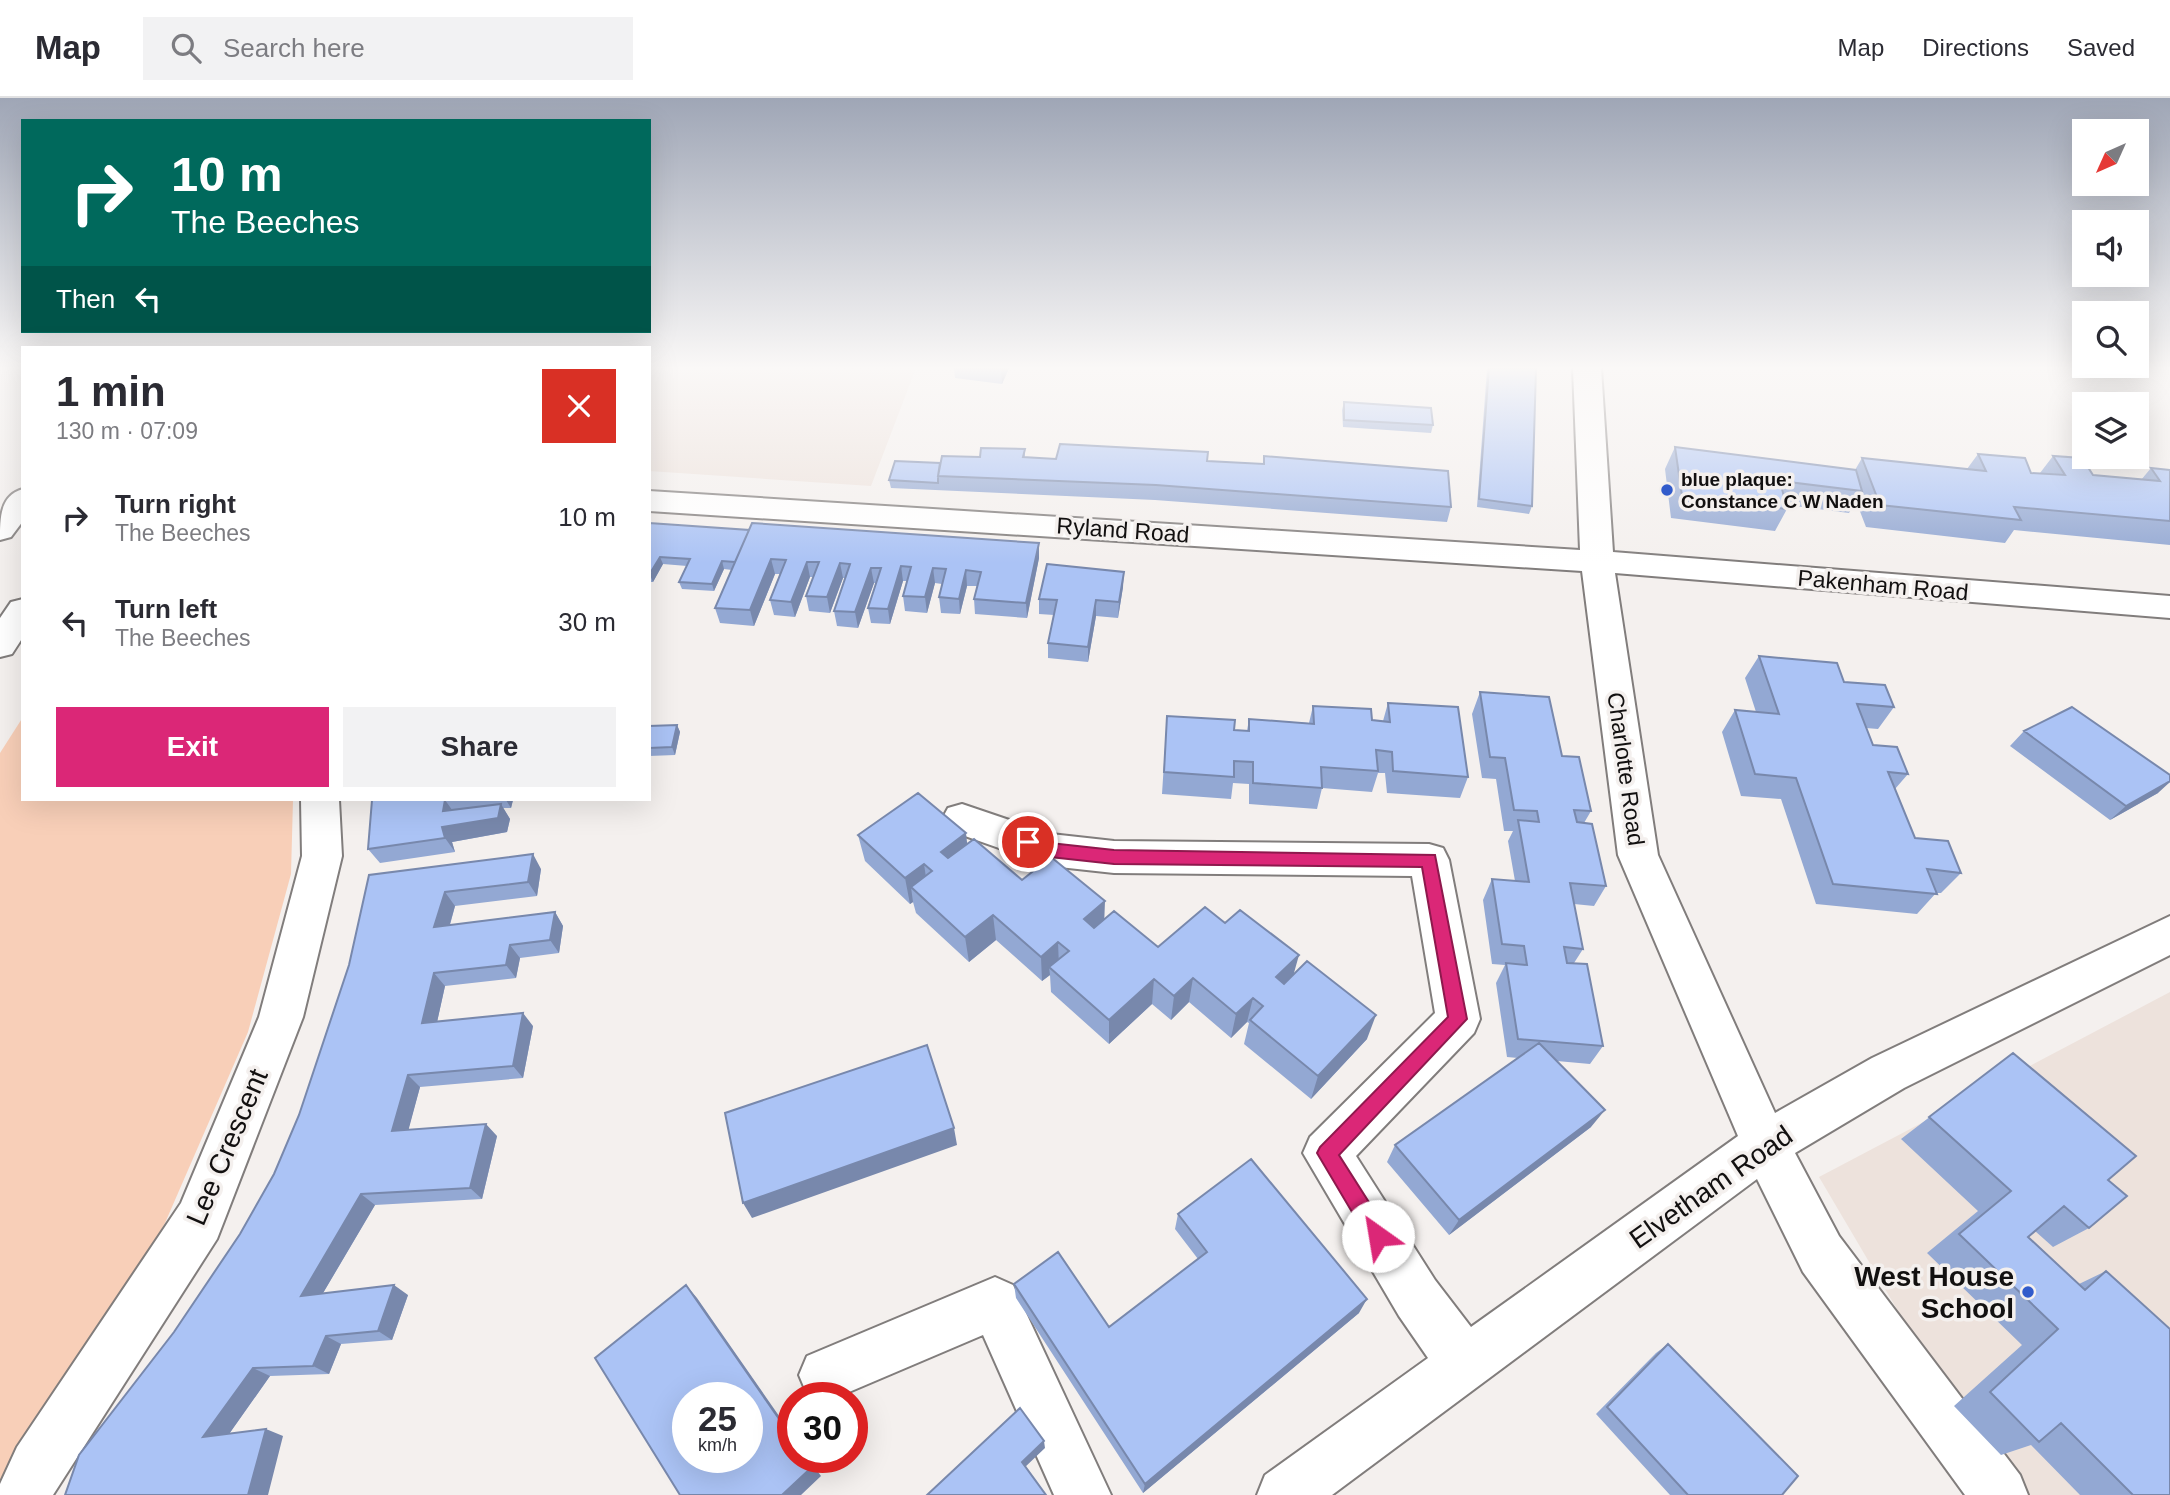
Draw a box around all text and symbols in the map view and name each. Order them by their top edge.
search box [143,17,633,80]
text: Map [35,29,101,66]
icon: search [167,29,205,67]
text: Search here [223,33,365,63]
text: Map [1838,34,1884,61]
text: Directions [1922,34,2029,61]
text: Saved [2067,34,2135,61]
north arrow [2072,119,2149,196]
map controls [2072,119,2149,469]
icon: right [56,147,147,238]
text: 10 m [171,147,283,201]
text: The Beeches [171,204,360,240]
button: sound [2072,210,2149,287]
icon: left [129,280,167,318]
text: Then [56,284,115,314]
button: search [2072,301,2149,378]
text: 1 min [56,368,166,415]
button: close [542,369,616,443]
button: layers [2072,392,2149,469]
text: 130 m · 07:09 [56,418,198,444]
place label: blue plaque: Constance C W Naden [1681,469,1884,512]
marker: blue plaque: Constance C W Naden [1659,482,1675,498]
text: Turn right [115,489,236,519]
icon: right [56,499,94,537]
text: 10 m [558,502,616,532]
street label: Ryland Road [1056,512,1190,548]
text: The Beeches [115,520,251,546]
street label: Pakenham Road [1797,565,1969,605]
text: Turn left [115,594,217,624]
icon: left [56,604,94,642]
text: 30 m [558,607,616,637]
text: The Beeches [115,625,251,651]
street label: Charlotte Road [1602,691,1650,847]
button: Exit [56,707,329,787]
button: Share [343,707,616,787]
pin [998,812,1058,872]
icon: arrive [1009,823,1047,861]
street label: Lee Crescent [180,1064,274,1230]
street label: Elvetham Road [1624,1119,1798,1255]
position arrow [1341,1199,1415,1273]
place label: West House School [1854,1261,2014,1324]
marker: West House School [2020,1284,2036,1300]
speed limit sign: 30 [777,1382,868,1473]
text: 25 [698,1399,737,1438]
text: km/h [698,1435,737,1455]

